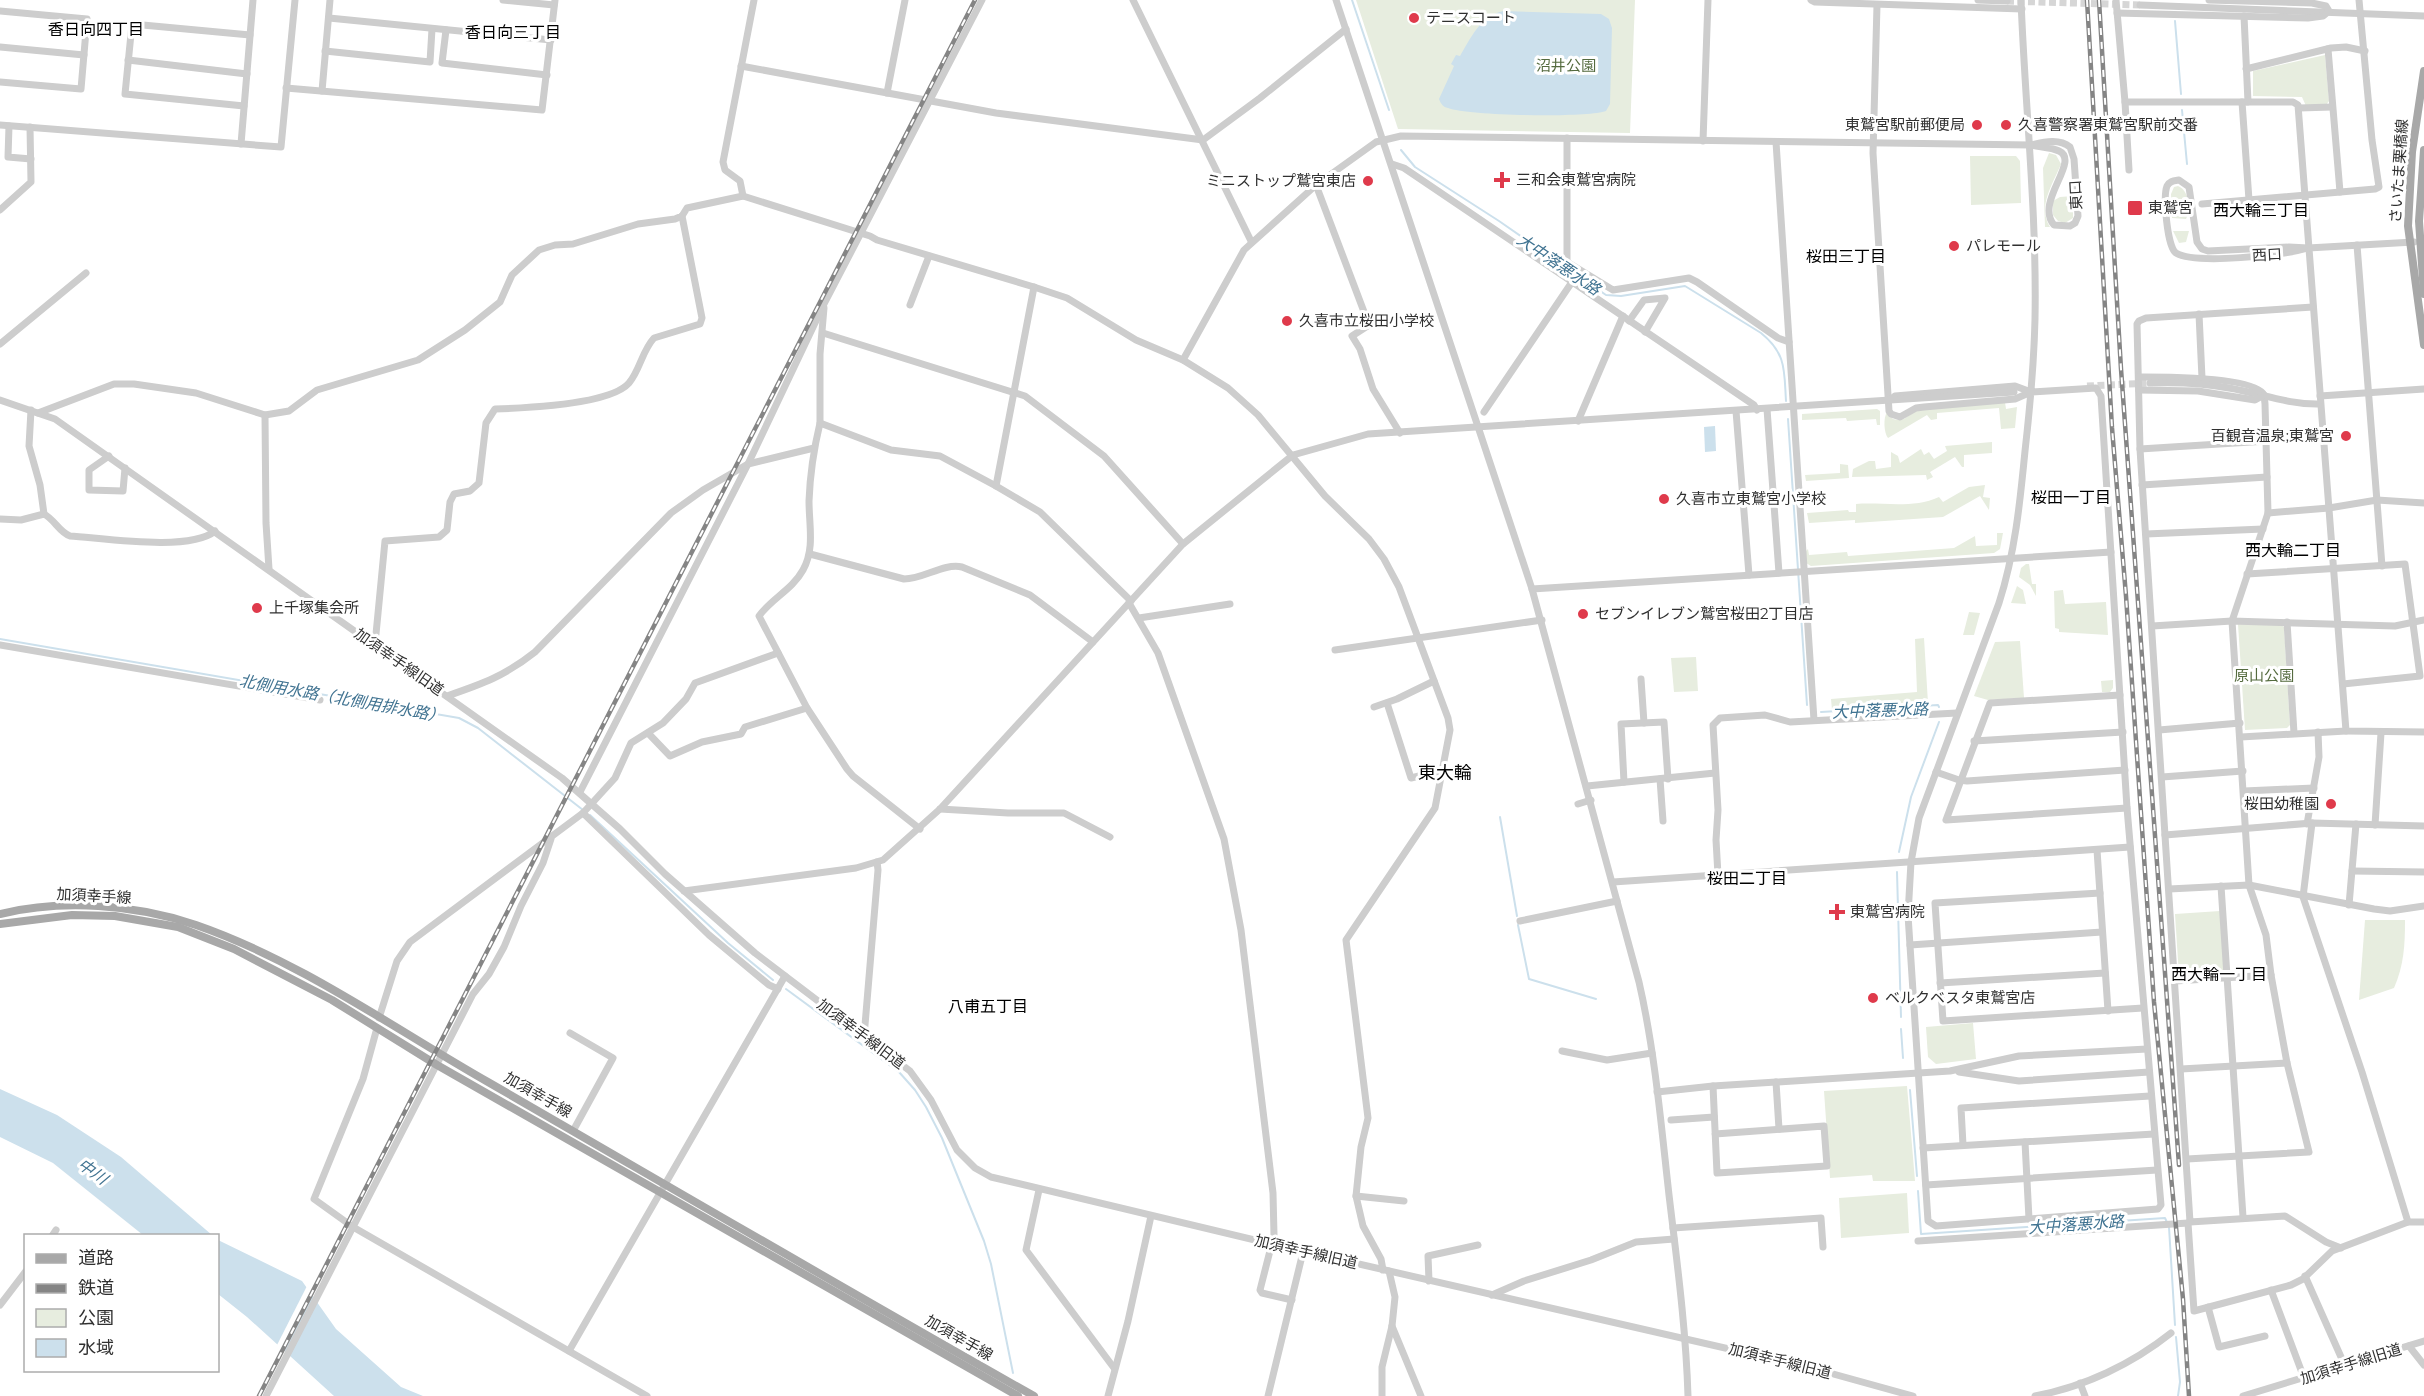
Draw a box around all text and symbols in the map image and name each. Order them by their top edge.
place label: テニスコート [1426,8,1516,27]
marker: テニスコート [1407,11,1421,25]
district label: 香日向四丁目 [48,20,144,39]
district label: 香日向三丁目 [465,23,561,42]
park label: 沼井公園 [1536,56,1596,75]
place label: 東鷲宮駅前郵便局 [1845,115,1965,134]
place label: 久喜警察署東鷲宮駅前交番 [2018,115,2198,134]
marker: 東鷲宮駅前郵便局 [1970,118,1984,132]
marker: 久喜警察署東鷲宮駅前交番 [1999,118,2013,132]
street label: さいたま栗橋線 [2385,118,2412,224]
place label: 三和会東鷲宮病院 [1516,170,1636,189]
place label: ミニストップ鷲宮東店 [1206,171,1356,190]
marker: 三和会東鷲宮病院 [1493,171,1511,189]
marker: ミニストップ鷲宮東店 [1361,174,1375,188]
street label: 東口 [2065,180,2086,211]
place label: 東鷲宮 [2148,198,2193,217]
marker: 東鷲宮 [2126,199,2144,217]
district label: 西大輪三丁目 [2213,201,2309,220]
water label: 大中落悪水路 [1514,230,1605,300]
place label: パレモール [1966,236,2041,255]
marker: パレモール [1947,239,1961,253]
street label: 西口 [2251,244,2282,265]
district label: 桜田三丁目 [1806,247,1886,266]
place label: 久喜市立桜田小学校 [1299,311,1434,330]
marker: 久喜市立桜田小学校 [1280,314,1294,328]
place label: 百観音温泉;東鷲宮 [2211,426,2334,445]
marker: 百観音温泉;東鷲宮 [2339,429,2353,443]
district label: 桜田一丁目 [2031,488,2111,507]
place label: 久喜市立東鷲宮小学校 [1676,489,1826,508]
marker: 久喜市立東鷲宮小学校 [1657,492,1671,506]
district label: 西大輪二丁目 [2245,541,2341,560]
place label: 上千塚集会所 [269,598,359,617]
marker: 上千塚集会所 [250,601,264,615]
place label: セブンイレブン鷲宮桜田2丁目店 [1595,604,1814,623]
marker: セブンイレブン鷲宮桜田2丁目店 [1576,607,1590,621]
street label: 加須幸手線旧道 [351,624,448,699]
park label: 原山公園 [2234,666,2294,685]
water label: 北側用水路（北側用排水路） [238,671,446,726]
water label: 大中落悪水路 [1832,699,1930,722]
district label: 東大輪 [1418,762,1472,784]
place label: 桜田幼稚園 [2244,794,2319,813]
marker: 桜田幼稚園 [2324,797,2338,811]
district label: 桜田二丁目 [1707,869,1787,888]
street label: 加須幸手線 [56,884,132,907]
place label: 東鷲宮病院 [1850,902,1925,921]
marker: 東鷲宮病院 [1828,903,1846,921]
district label: 西大輪一丁目 [2171,965,2267,984]
place label: ベルクベスタ東鷲宮店 [1885,988,2035,1007]
marker: ベルクベスタ東鷲宮店 [1866,991,1880,1005]
street label: 加須幸手線旧道 [814,994,909,1073]
district label: 八甫五丁目 [948,997,1028,1016]
street label: 加須幸手線 [501,1068,575,1122]
water label: 中川 [74,1154,113,1190]
water label: 大中落悪水路 [2027,1212,2127,1237]
street label: 加須幸手線旧道 [1253,1230,1359,1273]
legend [24,1234,219,1372]
text: 道路 [78,1247,114,1269]
text: 鉄道 [78,1277,114,1299]
text: 公園 [78,1307,114,1329]
street label: 加須幸手線 [922,1311,996,1365]
text: 水域 [78,1337,114,1359]
street label: 加須幸手線旧道 [1727,1339,1833,1382]
street label: 加須幸手線旧道 [2298,1339,2404,1388]

